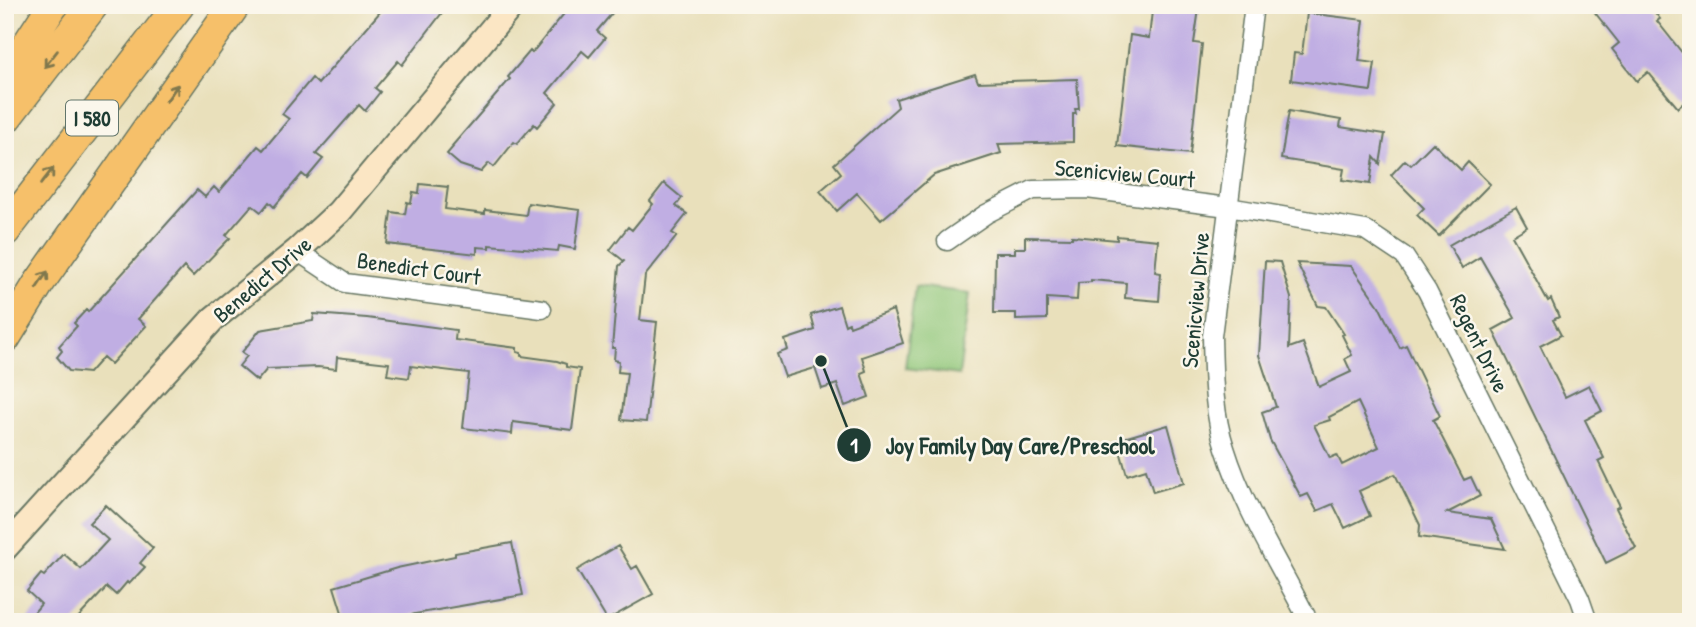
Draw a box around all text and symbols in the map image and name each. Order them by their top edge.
one-way arrow [43,50,58,68]
one-way arrow [165,84,179,104]
road number: I 580 [66,100,118,136]
street label: Scenicview Court [1054,151,1197,195]
one-way arrow [39,168,54,186]
street label: Benedict Drive [206,229,318,329]
street label: Scenicview Drive [1174,231,1216,369]
street label: Benedict Court [355,244,484,292]
one-way arrow [34,271,49,290]
street label: Regent Drive [1443,289,1517,397]
callout: Joy Family Day Care/Preschool [837,423,1169,468]
text: Joy Family Day Care/Preschool [885,429,1155,462]
text: 1 [850,431,858,460]

